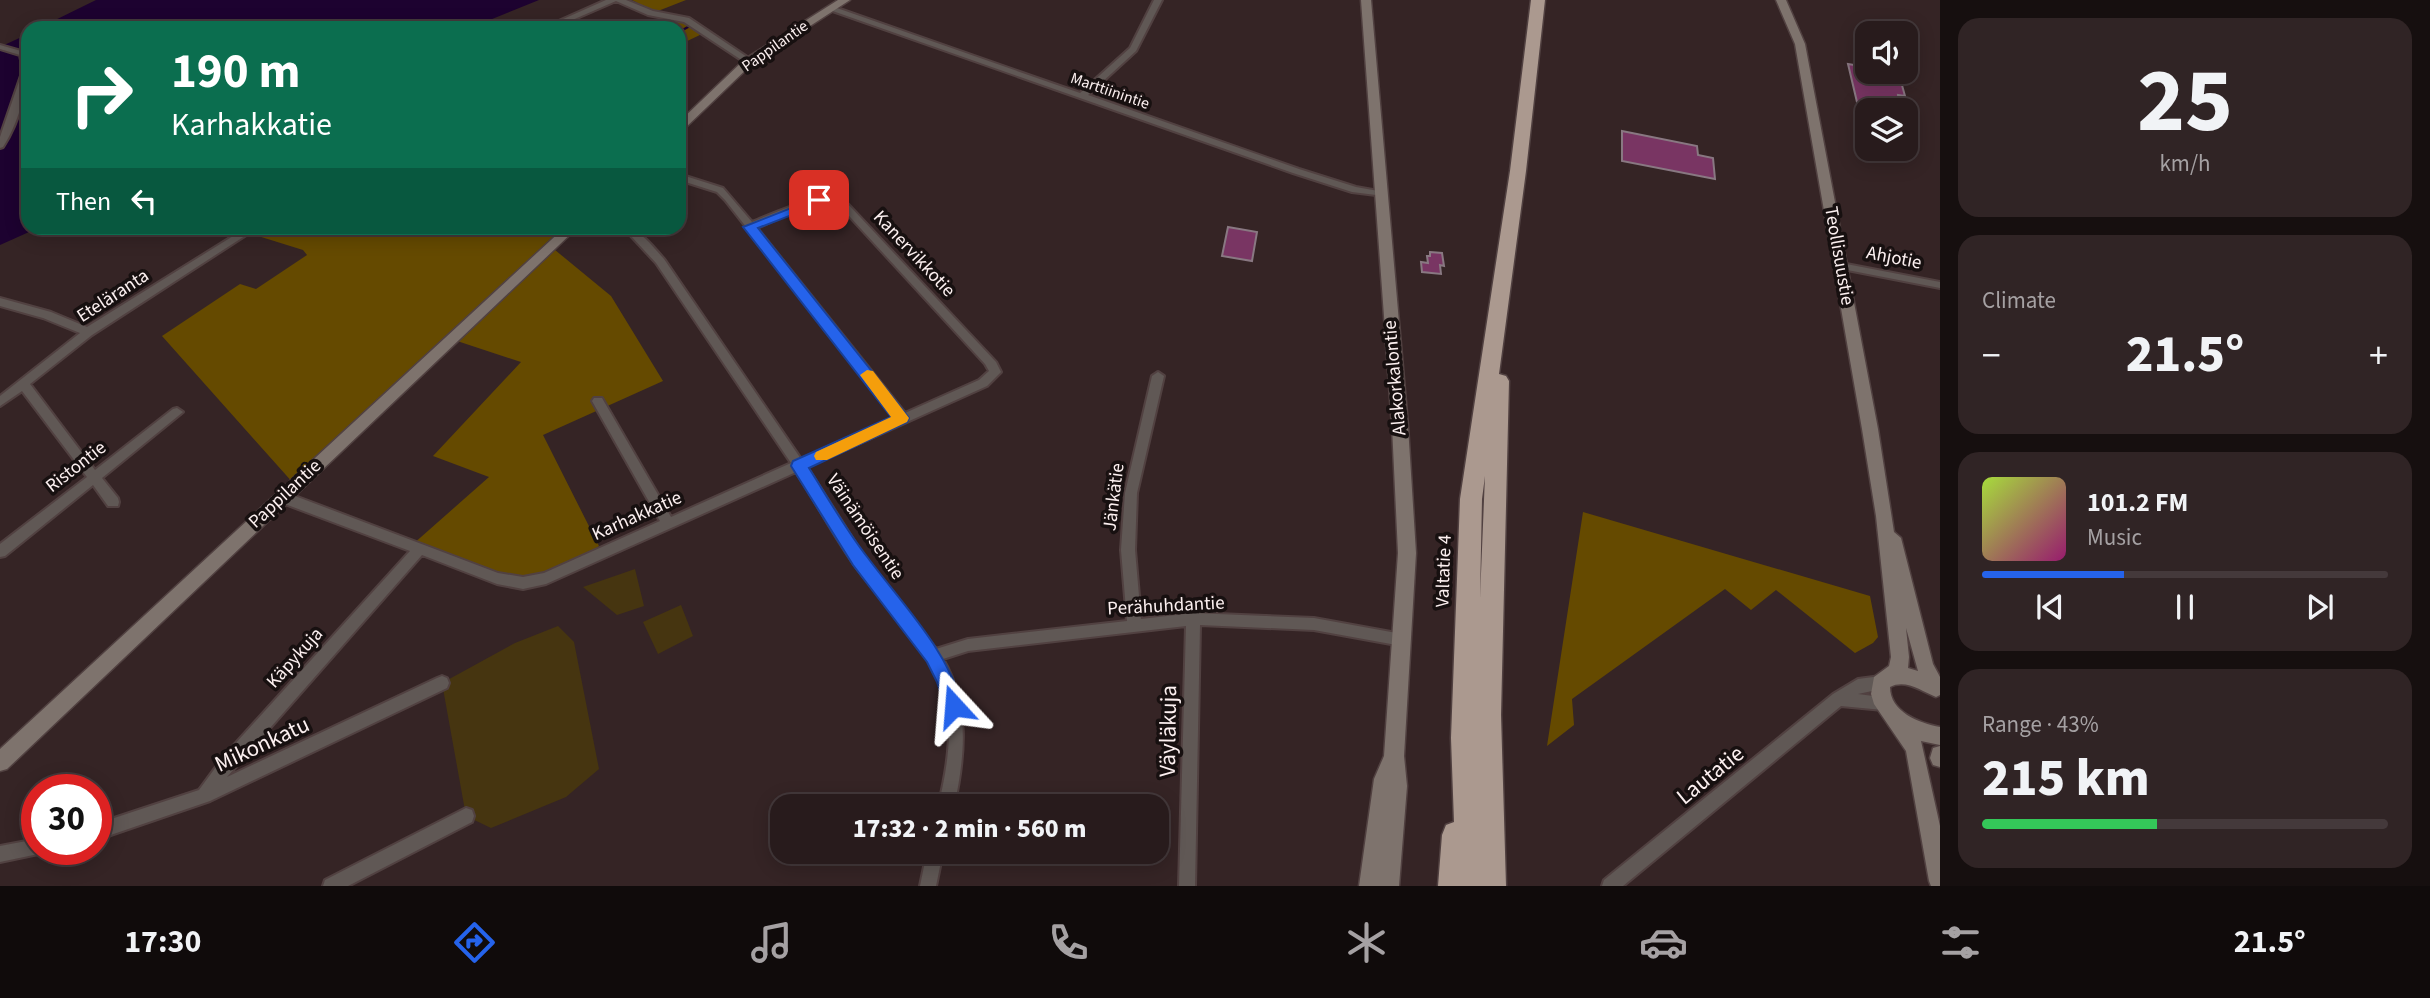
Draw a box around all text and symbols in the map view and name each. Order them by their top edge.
street label: Pappilantie [737,15,813,77]
map controls [1855,21,1918,161]
button: sound [1855,21,1918,84]
text: 190 m [171,37,300,107]
text: 25 [2137,37,2233,166]
icon: right [56,49,147,140]
street label: Marttiinintie [1067,67,1153,115]
button: layers [1855,98,1918,161]
text: Karhakkatie [171,102,332,148]
text: km/h [2159,147,2211,180]
pin [789,170,849,230]
icon: arrive [800,181,838,219]
icon: left [125,182,163,220]
text: Then [56,183,111,220]
street label: Kanervikkotie [867,205,961,303]
street label: Teollisuustie [1817,205,1861,307]
street label: Ahjotie [1864,239,1924,277]
street label: Eteläranta [72,263,154,329]
text: Climate [1982,284,2056,317]
text: 21.5° [2126,318,2244,392]
street label: Alakorkalontie [1377,319,1413,437]
text: − [1982,329,2001,383]
text: + [2369,329,2388,383]
street label: Ristontie [40,435,112,499]
street label: Pappilantie [243,453,327,535]
street label: Jänkätie [1096,462,1132,532]
street label: Väinämöisentie [820,469,910,585]
street label: Karhakkatie [588,484,686,548]
text: 101.2 FM [2087,484,2188,521]
text: Music [2087,521,2142,554]
street label: Valtatie 4 [1429,534,1459,608]
icon: previous [2031,588,2069,626]
icon: pause [2166,588,2204,626]
icon: next [2301,588,2339,626]
street label: Perähuhdantie [1107,589,1225,623]
street label: Käpykuja [260,622,330,694]
position arrow [917,669,991,743]
street label: Väyläkuja [1151,685,1185,777]
street label: Mikonkatu [209,708,315,780]
text: Range · 43% [1982,708,2099,741]
street label: Lautatie [1669,737,1751,813]
text: 215 km [1982,742,2150,816]
speed limit sign: 30 [21,774,112,865]
text: 17:32 · 2 min · 560 m [853,810,1086,847]
icon: directions [450,918,499,967]
icon: music [747,918,796,967]
icon: phone [1044,918,1093,967]
icon: climate [1342,918,1391,967]
icon: car [1639,918,1688,967]
icon: filters [1936,918,1985,967]
text: 17:30 [124,919,201,965]
text: 21.5° [2234,919,2306,965]

